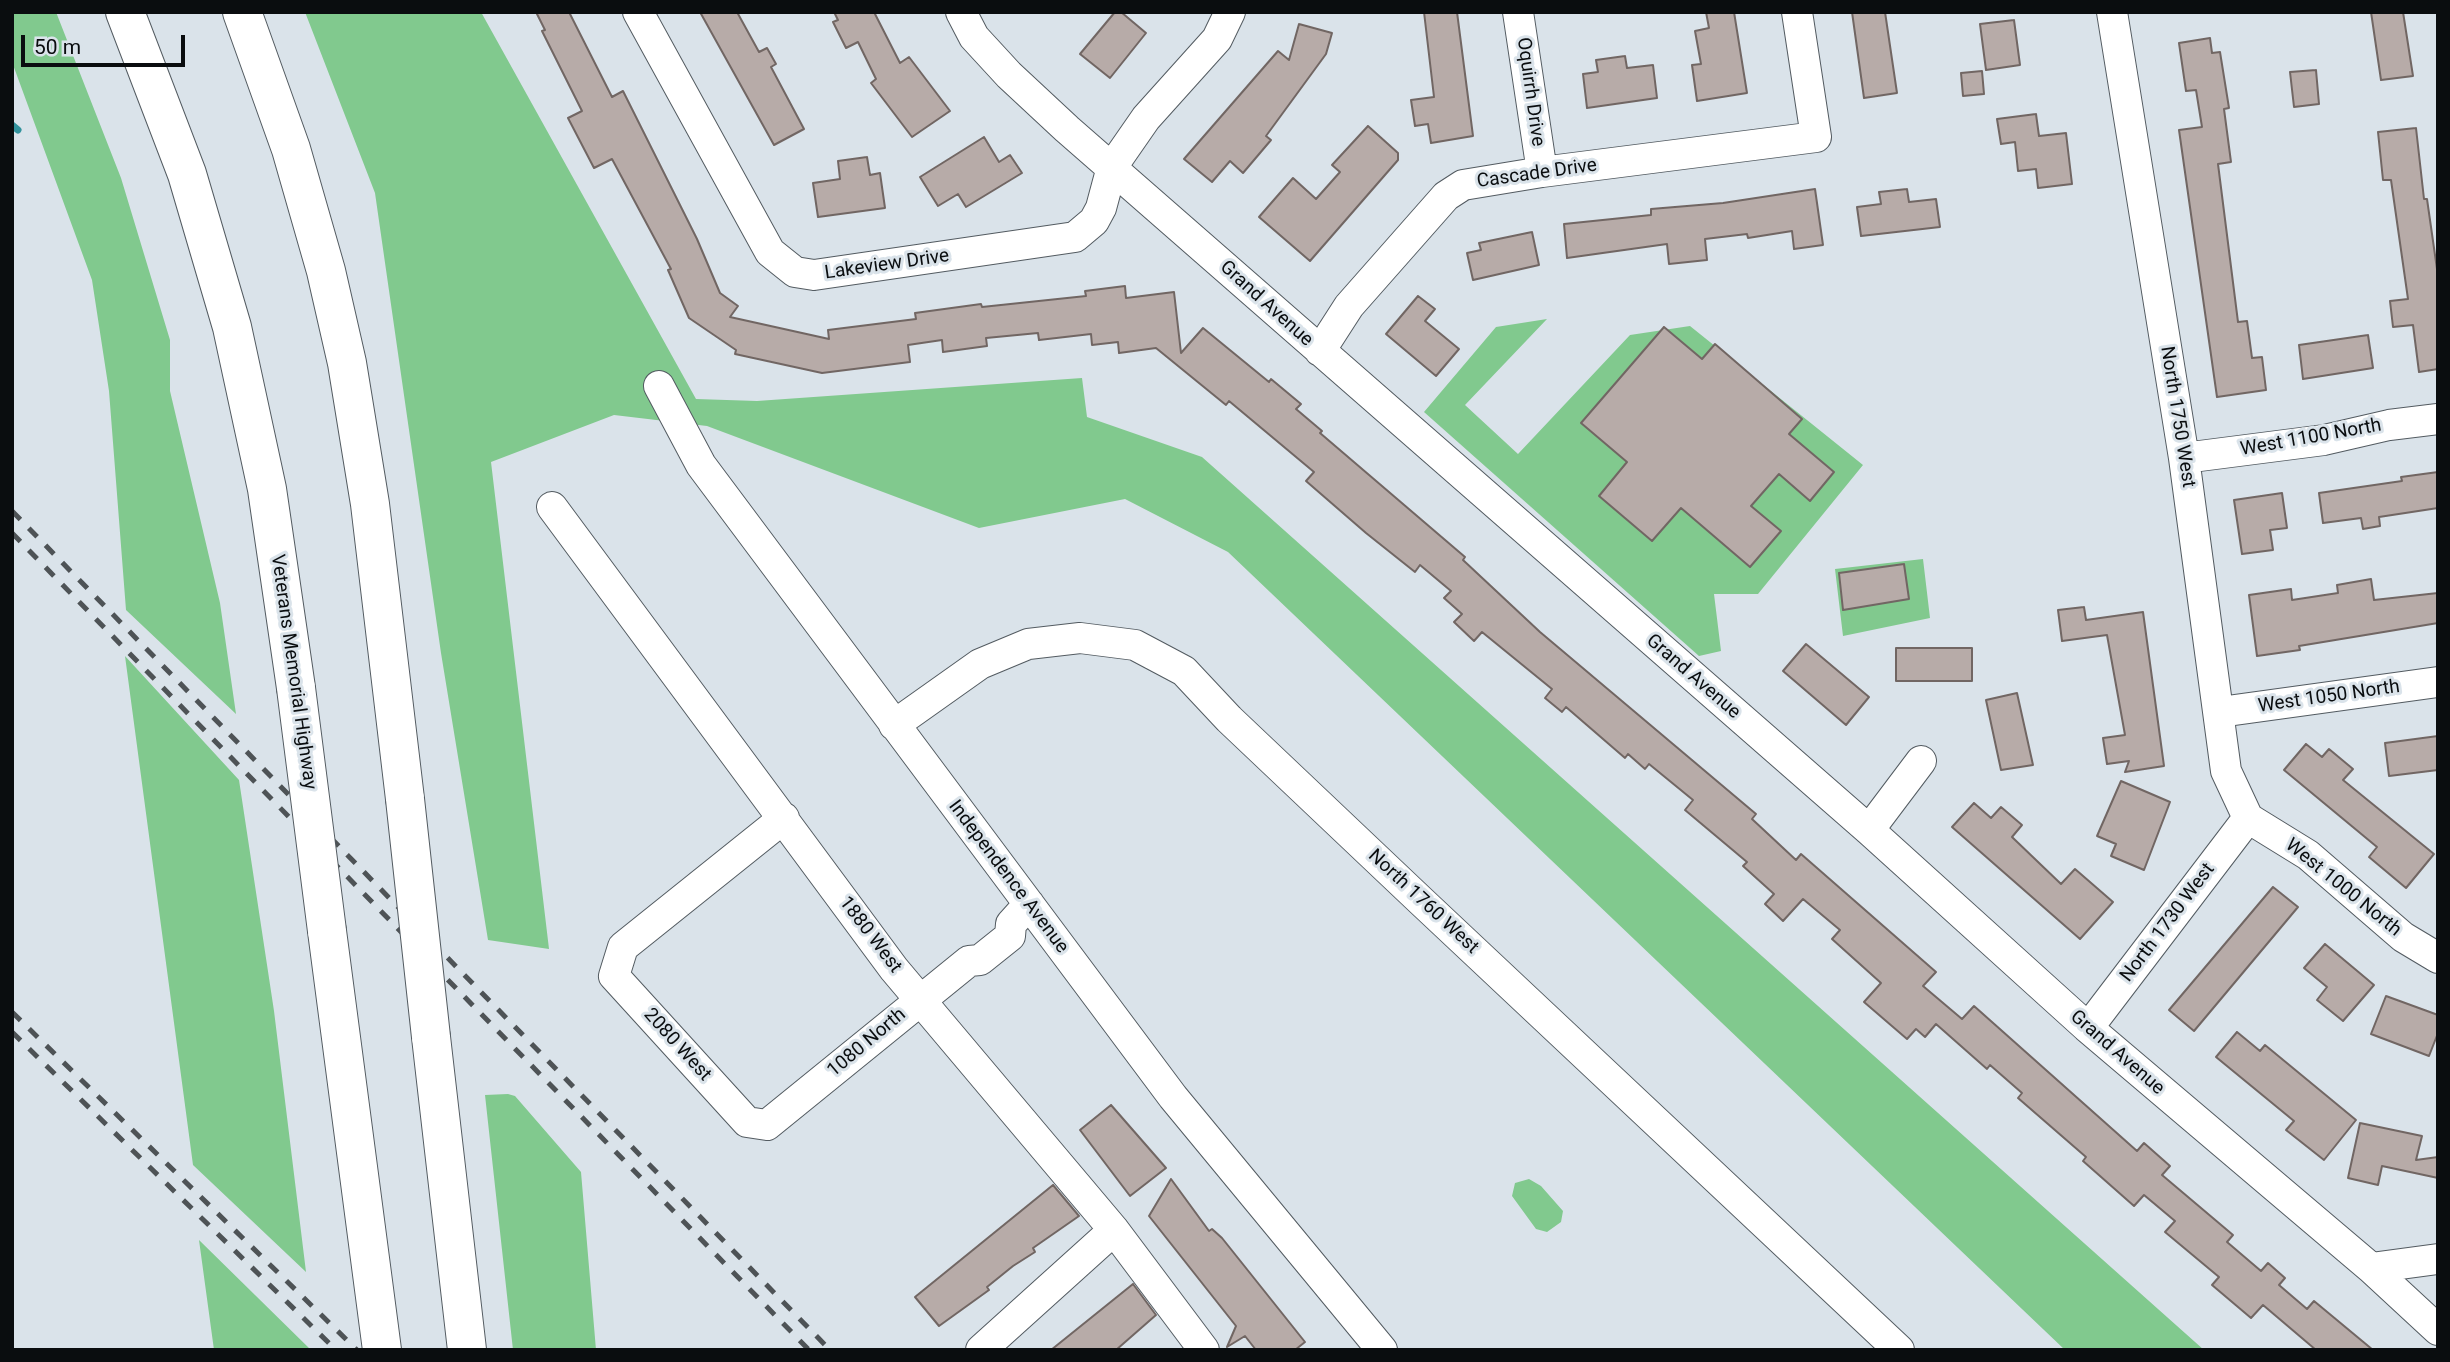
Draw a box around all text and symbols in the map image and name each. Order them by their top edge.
scale bar [24,21,189,65]
text: 50 m [34,35,81,59]
street label: Oquirrh Drive [1511,36,1549,148]
street label: Cascade Drive [1476,154,1598,194]
street label: Lakeview Drive [823,245,951,285]
street label: Grand Avenue [1215,256,1317,352]
street label: North 1750 West [2155,345,2199,489]
street label: West 1100 North [2239,414,2383,462]
street label: Veterans Memorial Highway [265,553,321,791]
street label: Grand Avenue [1641,630,1745,724]
street label: West 1050 North [2257,676,2401,718]
street label: Independence Avenue [943,796,1073,958]
street label: West 1000 North [2280,834,2406,942]
street label: North 1760 West [1363,845,1483,959]
street label: North 1730 West [2116,859,2220,987]
street label: 1880 West [834,892,906,978]
street label: 2080 West [638,1004,716,1086]
street label: 1080 North [823,1004,911,1082]
street label: Grand Avenue [2065,1006,2169,1100]

